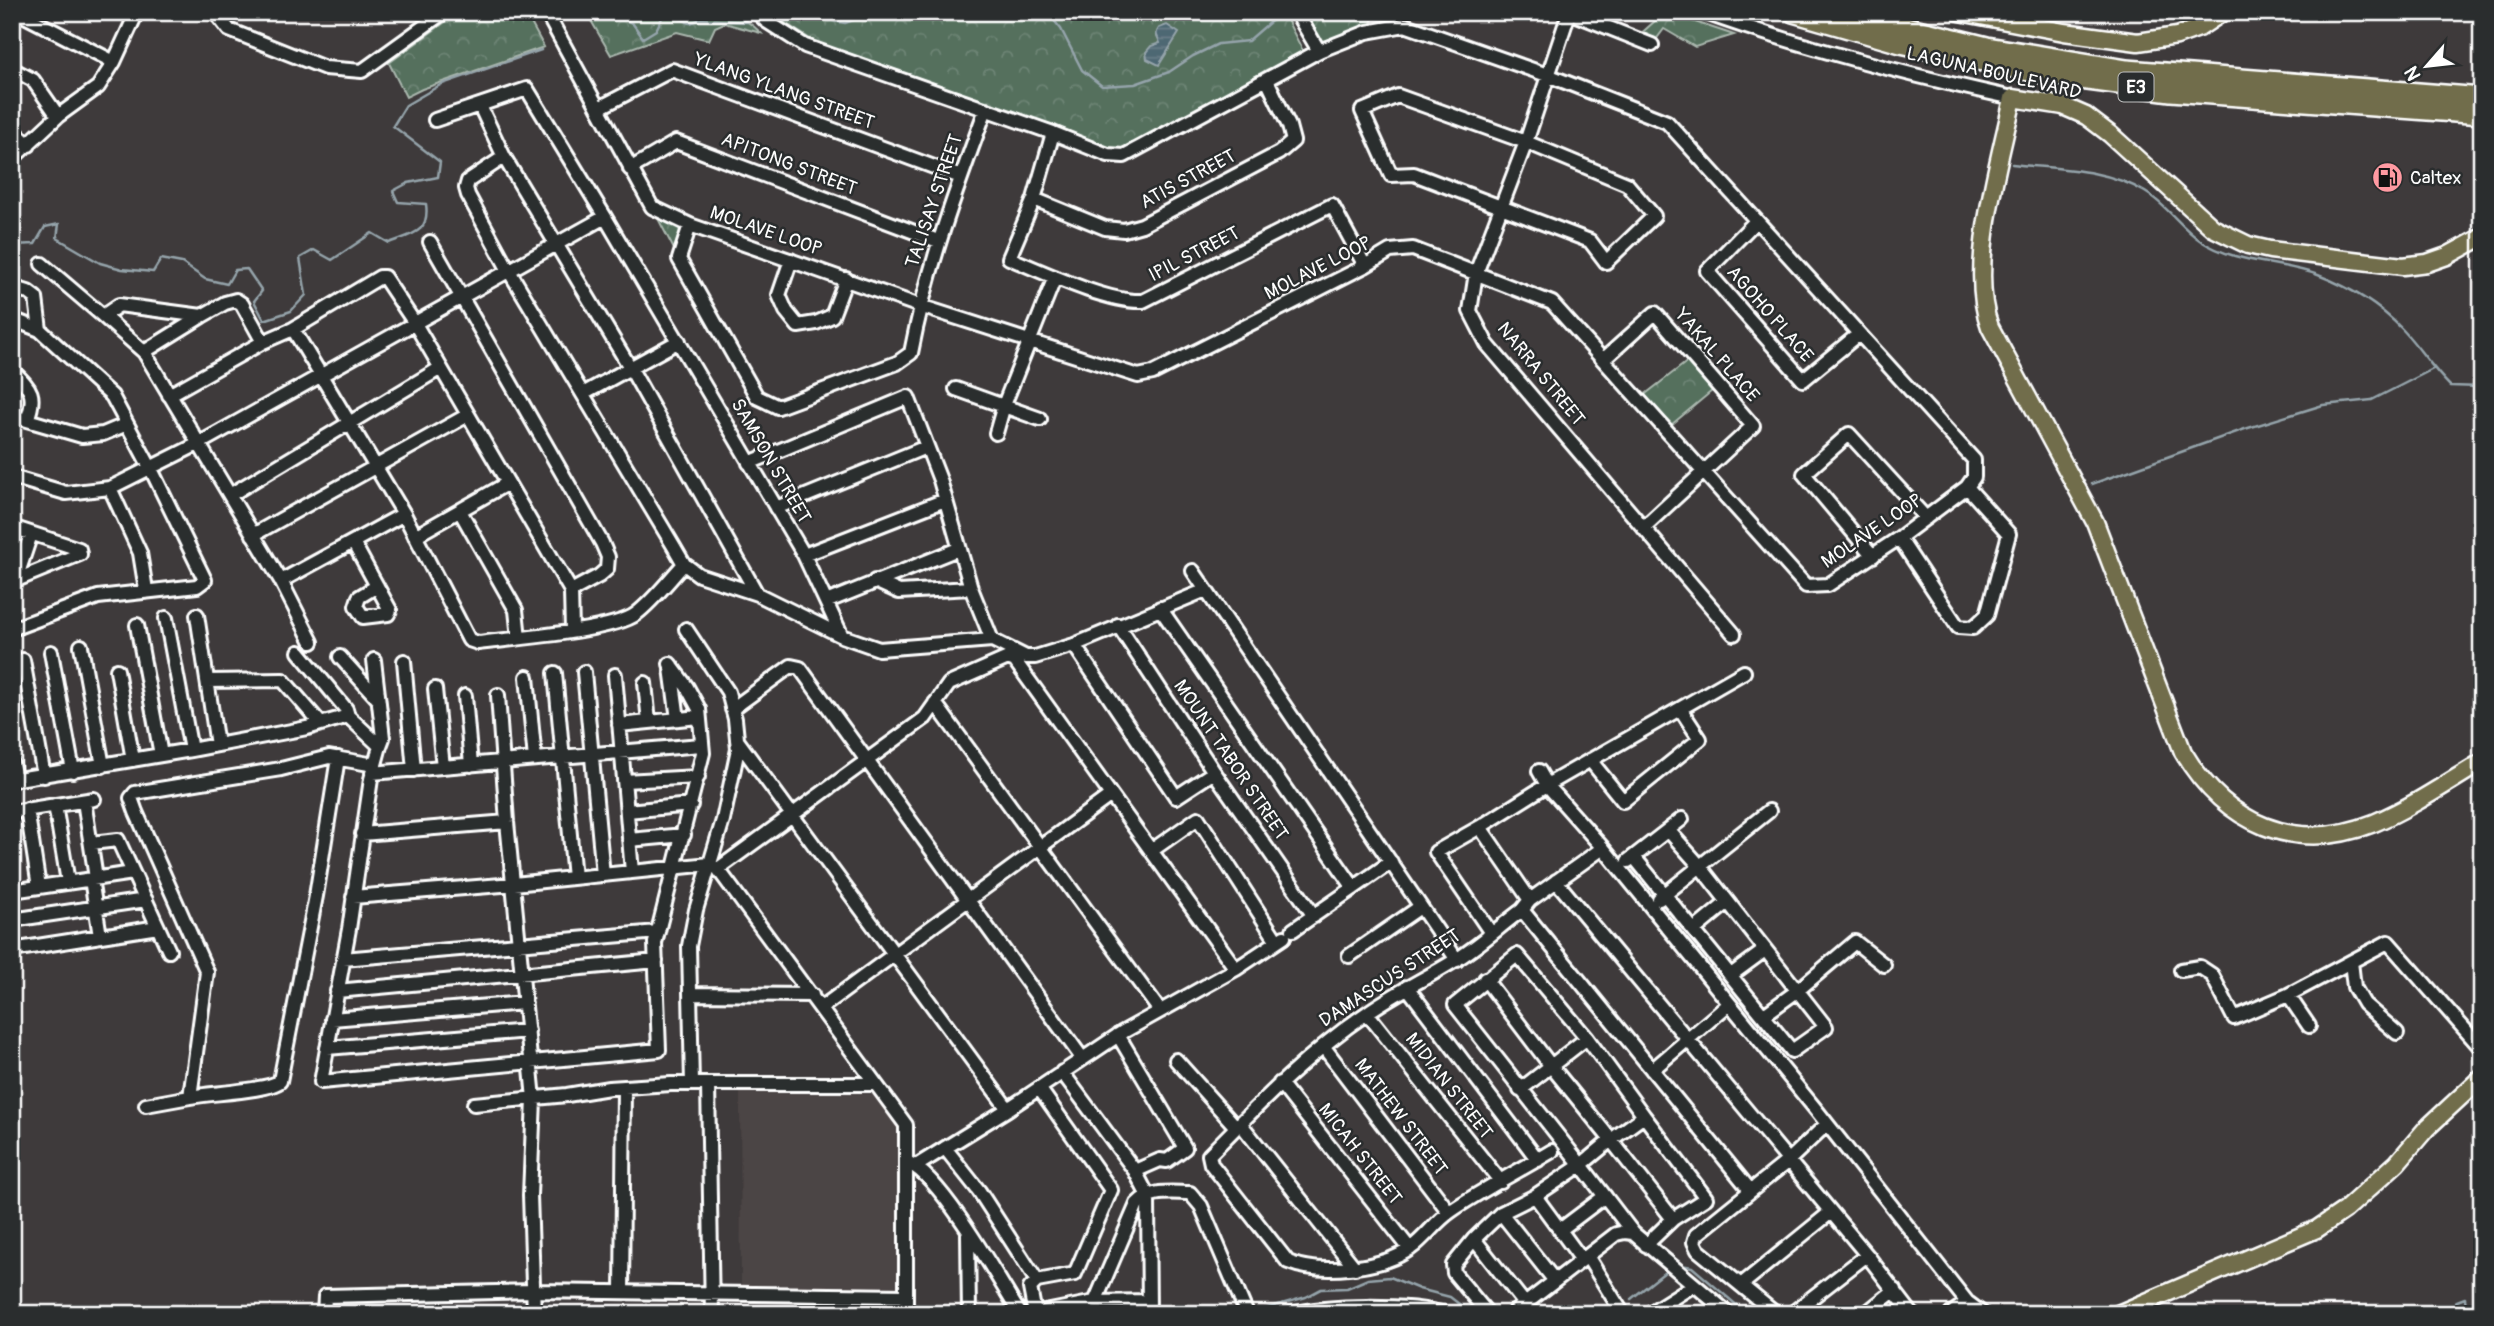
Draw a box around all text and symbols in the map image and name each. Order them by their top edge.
north arrow [2392,32,2462,102]
street label: LAGUNA BOULEVARD [1904,41,2084,105]
street label: YLANG YLANG STREET [690,47,877,135]
text: N [2399,62,2426,85]
road number: E3 [2118,72,2154,102]
street label: APITONG STREET [718,127,860,201]
street label: TALISAY STREET [900,131,968,271]
street label: ATIS STREET [1136,144,1240,214]
fuel station icon: Caltex [2370,161,2404,195]
place label: Caltex [2410,166,2462,190]
street label: MOLAVE LOOP [707,201,825,261]
street label: IPIL STREET [1144,221,1244,287]
street label: MOLAVE LOOP [1260,231,1376,305]
street label: AGOHO PLACE [1721,261,1819,367]
street label: YAKAL PLACE [1669,302,1765,407]
street label: NARRA STREET [1492,317,1590,431]
street label: SAMSON STREET [726,394,816,528]
street label: MOLAVE LOOP [1817,488,1927,574]
street label: MOUNT TABOR STREET [1168,675,1294,845]
street label: DAMASCUS STREET [1315,923,1465,1033]
street label: MIDIAN STREET [1400,1028,1498,1144]
street label: MATHEW STREET [1349,1054,1453,1180]
street label: MICAH STREET [1313,1098,1407,1210]

